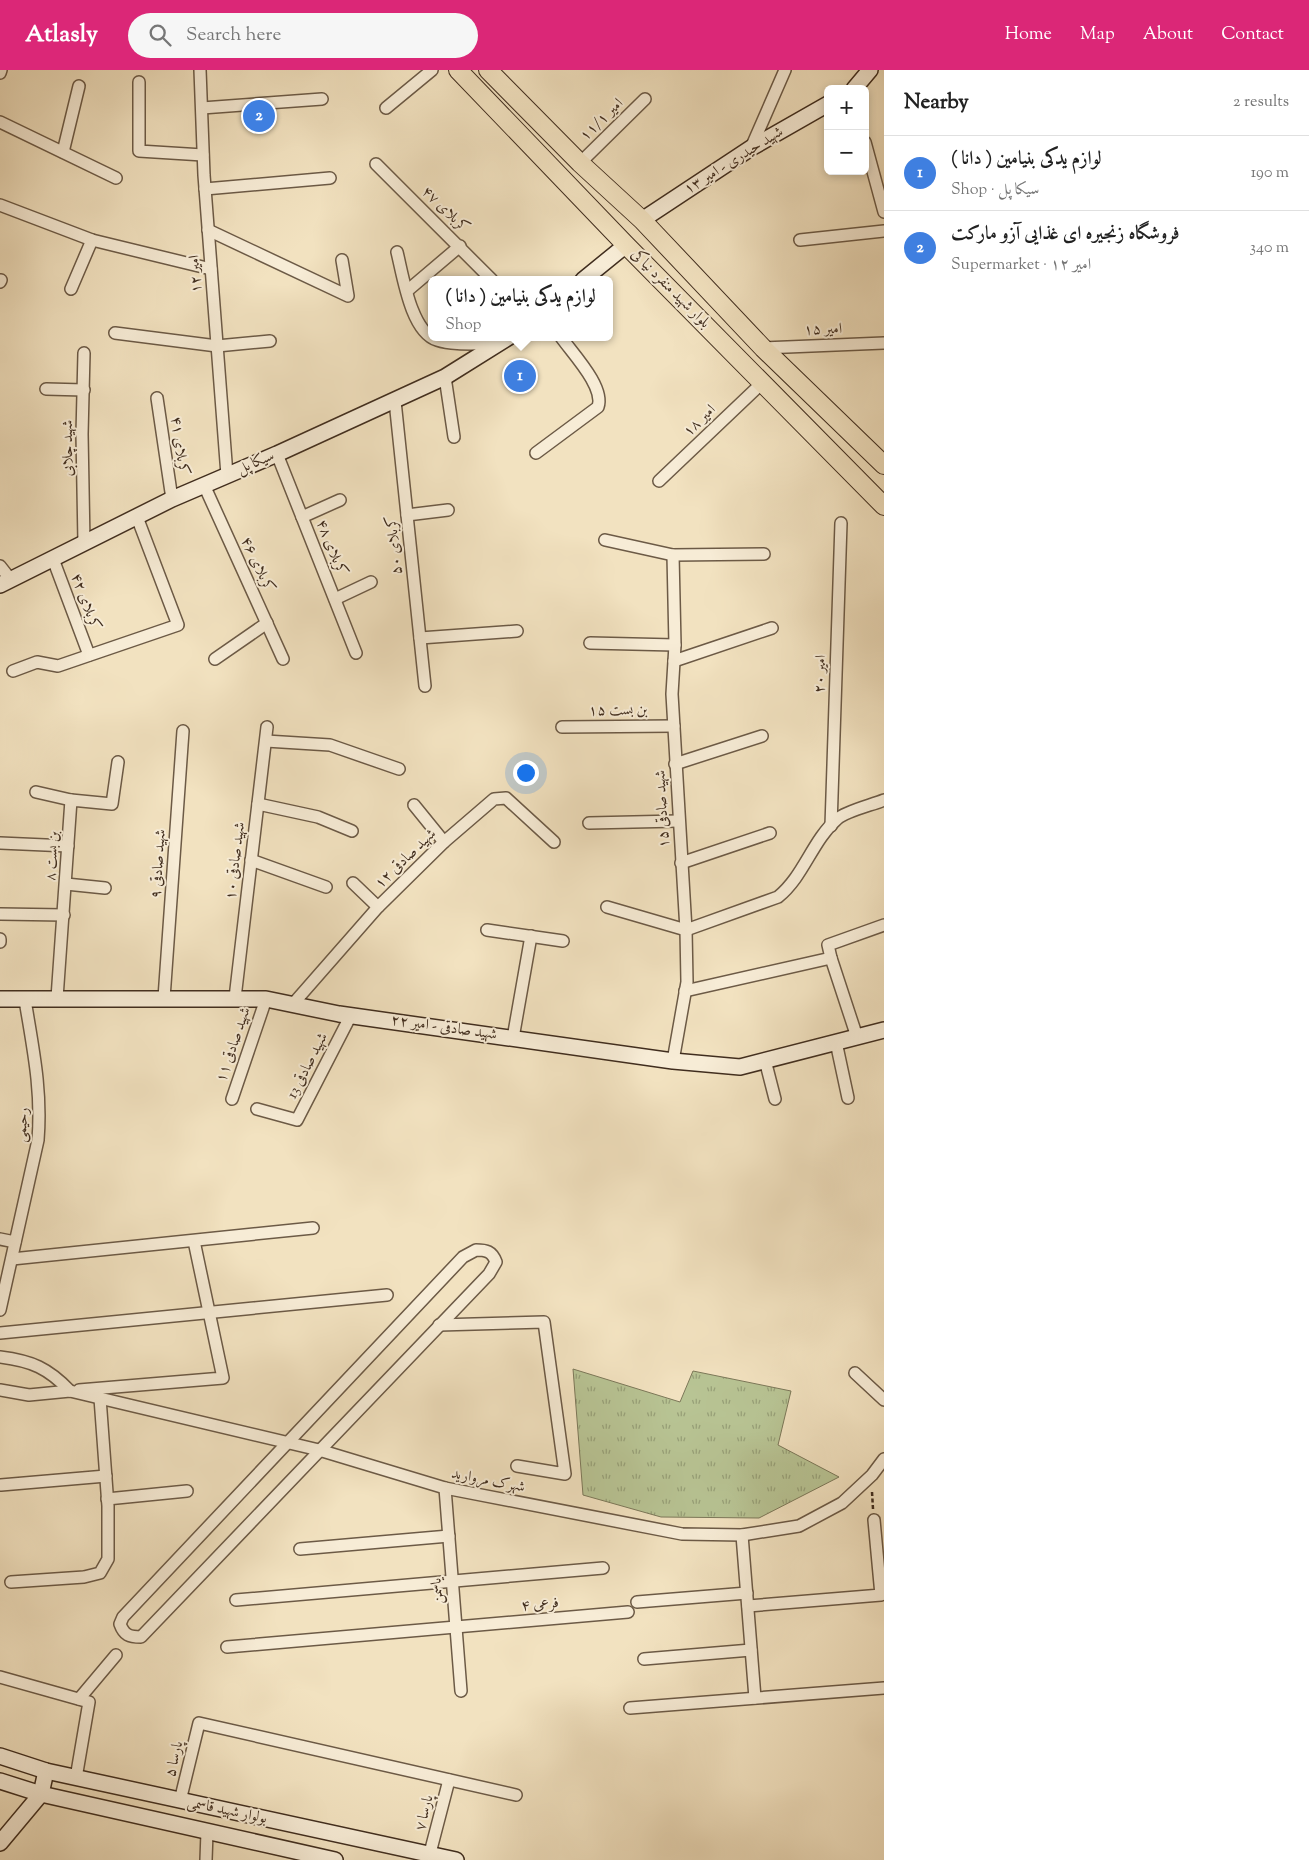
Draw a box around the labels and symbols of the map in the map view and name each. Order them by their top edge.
street label: امیر ۱۱/۱ [576,94,628,146]
pin: 2 [243,97,275,135]
street label: شهید حیدری - امیر ۱۳ [680,122,788,200]
street label: کربلای ۴۷ [416,182,474,238]
street label: بلوار شهید منفرد نیاکی [625,244,715,334]
street label: امير ۱۲ [184,254,208,294]
street label: امیر ۱۵ [804,319,842,341]
pin: 1 [504,357,536,395]
street label: امیر ۱۸ [679,400,721,442]
street label: کربلای ۴۱ [164,415,194,477]
street label: شهید چلابی [58,420,79,476]
street label: سیکا پل [234,446,278,480]
street label: کربلای ۵۰ [381,514,409,576]
street label: کربلای ۴۸ [310,517,352,579]
street label: کربلای ۴۶ [235,534,279,596]
street label: کربلای ۴۲ [65,571,105,633]
street label: امیر ۲۰ [810,655,832,693]
street label: بن بست ۱۵ [588,700,648,722]
your location [513,760,539,786]
street label: شهید صادقی ۱۵ [650,769,676,849]
street label: شهید صادقی ۱۰ [221,821,251,901]
street label: شهید صادقی ۱۲ [371,824,441,894]
street label: شهید صادقی ۹ [146,829,172,899]
street label: بن بست ۸ [41,830,65,882]
street label: شهید صادقی ۱۱ [211,1005,257,1085]
street label: شهید صادقی - امیر ۲۲ [390,1010,498,1046]
street label: شهید صادقی 13 [282,1029,334,1103]
street label: رحیمی [11,1107,35,1143]
street label: شهرک مروارید [449,1464,527,1498]
street label: یاسمن [426,1576,450,1605]
street label: فرعی ۴ [520,1593,560,1617]
street label: پارسا ۵ [161,1738,190,1779]
street label: بولوار شهید قاسمی [185,1792,269,1830]
street label: پارسا ۷ [410,1792,440,1833]

